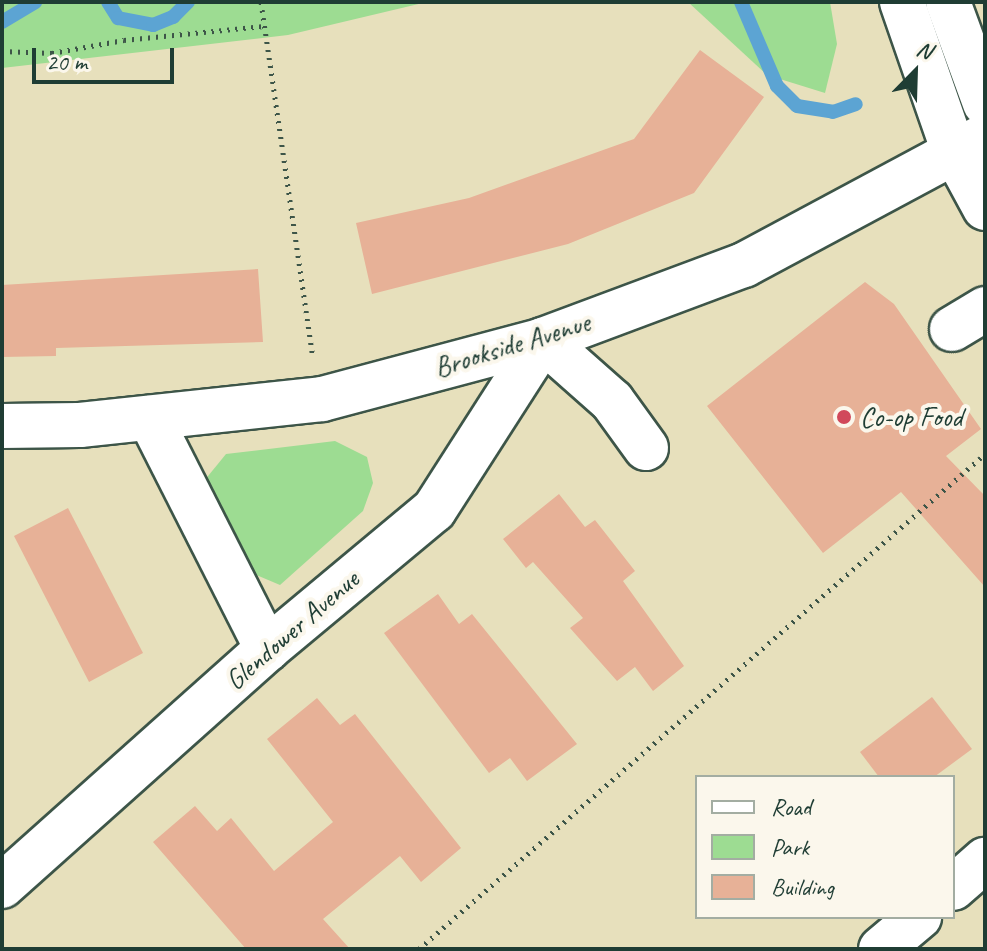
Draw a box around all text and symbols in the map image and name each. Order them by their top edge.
scale bar [36,32,178,82]
north arrow [875,32,955,112]
text: N [913,34,936,65]
text: 20 m [46,47,87,77]
street label: Brookside Avenue [430,305,594,385]
place label: Co-op Food [860,400,962,434]
marker: Co-op Food [835,408,853,426]
street label: Glendower Avenue [218,563,366,697]
legend [695,775,955,919]
text: Road [771,792,811,822]
text: Park [771,832,809,862]
text: Building [771,872,834,902]

